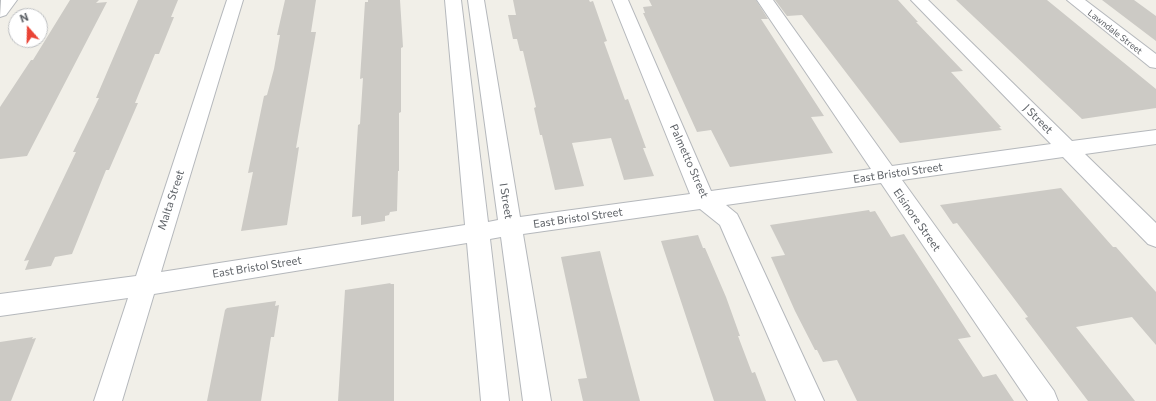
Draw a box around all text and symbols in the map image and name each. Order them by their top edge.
street label: Lawndale Street [1086,7,1144,57]
north arrow [8,8,48,48]
text: N [18,10,30,25]
street label: J Street [1020,101,1056,137]
street label: Palmetto Street [667,122,711,200]
street label: East Bristol Street [852,160,944,186]
street label: Malta Street [155,168,187,232]
street label: I Street [497,182,515,220]
street label: Elsinore Street [891,186,943,254]
street label: East Bristol Street [532,205,624,231]
street label: East Bristol Street [211,253,303,281]

